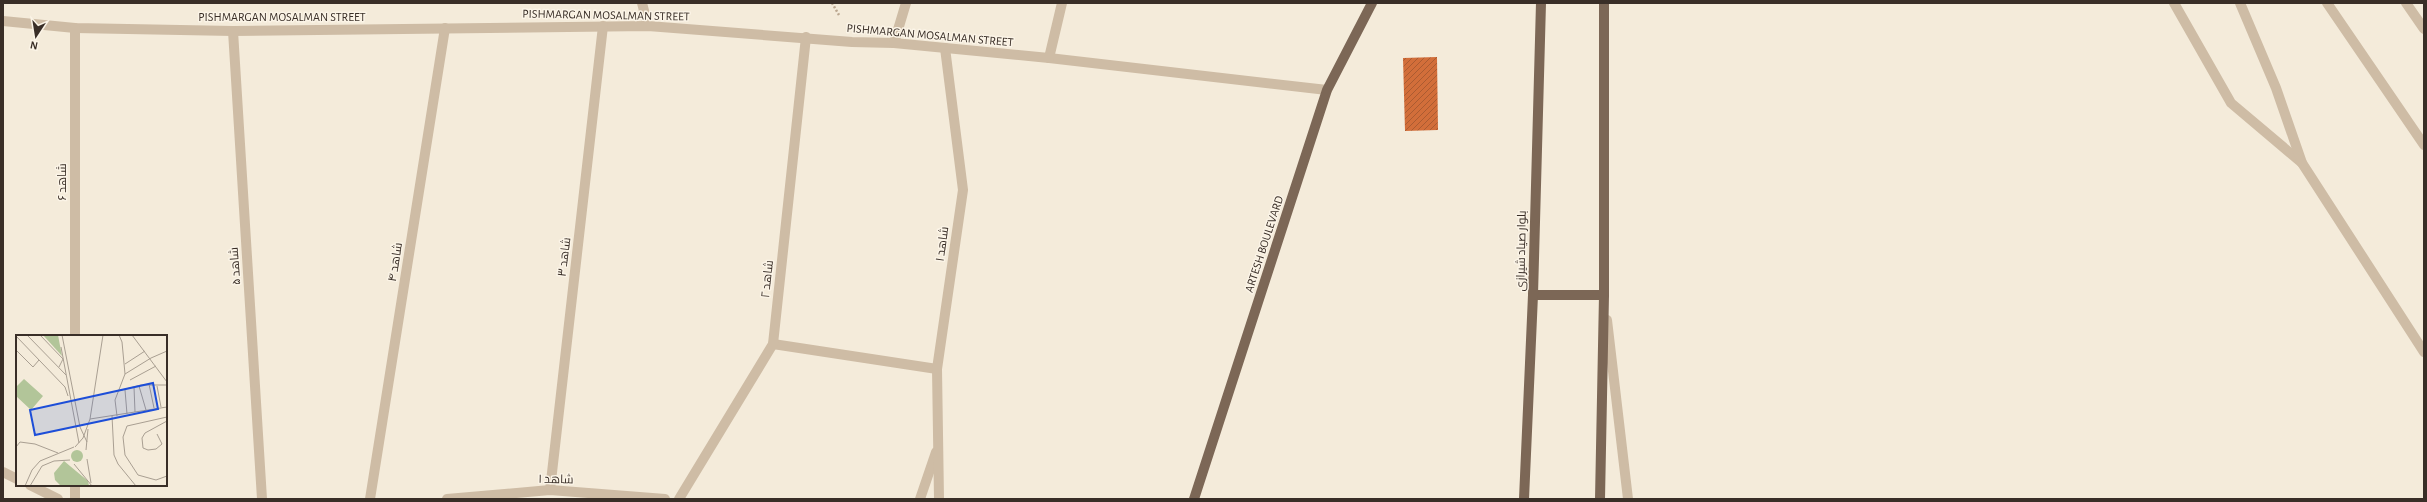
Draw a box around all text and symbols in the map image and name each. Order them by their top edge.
street label: PISHMARGAN MOSALMAN STREET [522,8,690,22]
street label: PISHMARGAN MOSALMAN STREET [198,11,366,23]
north arrow [16,16,56,56]
street label: PISHMARGAN MOSALMAN STREET [846,22,1014,48]
text: N [29,39,39,51]
street label: شاهد ۶ [56,163,68,201]
street label: ARTESH BOULEVARD [1243,194,1285,294]
street label: بلوار صیاد شیرازی [1514,210,1529,292]
street label: شاهد ۱ [934,226,950,262]
street label: شاهد ۳ [556,237,572,277]
street label: شاهد ۴ [386,242,404,282]
street label: شاهد ۵ [228,247,242,285]
street label: شاهد ۲ [759,260,775,298]
inset map [16,335,167,486]
street label: شاهد ۱ [538,473,574,485]

